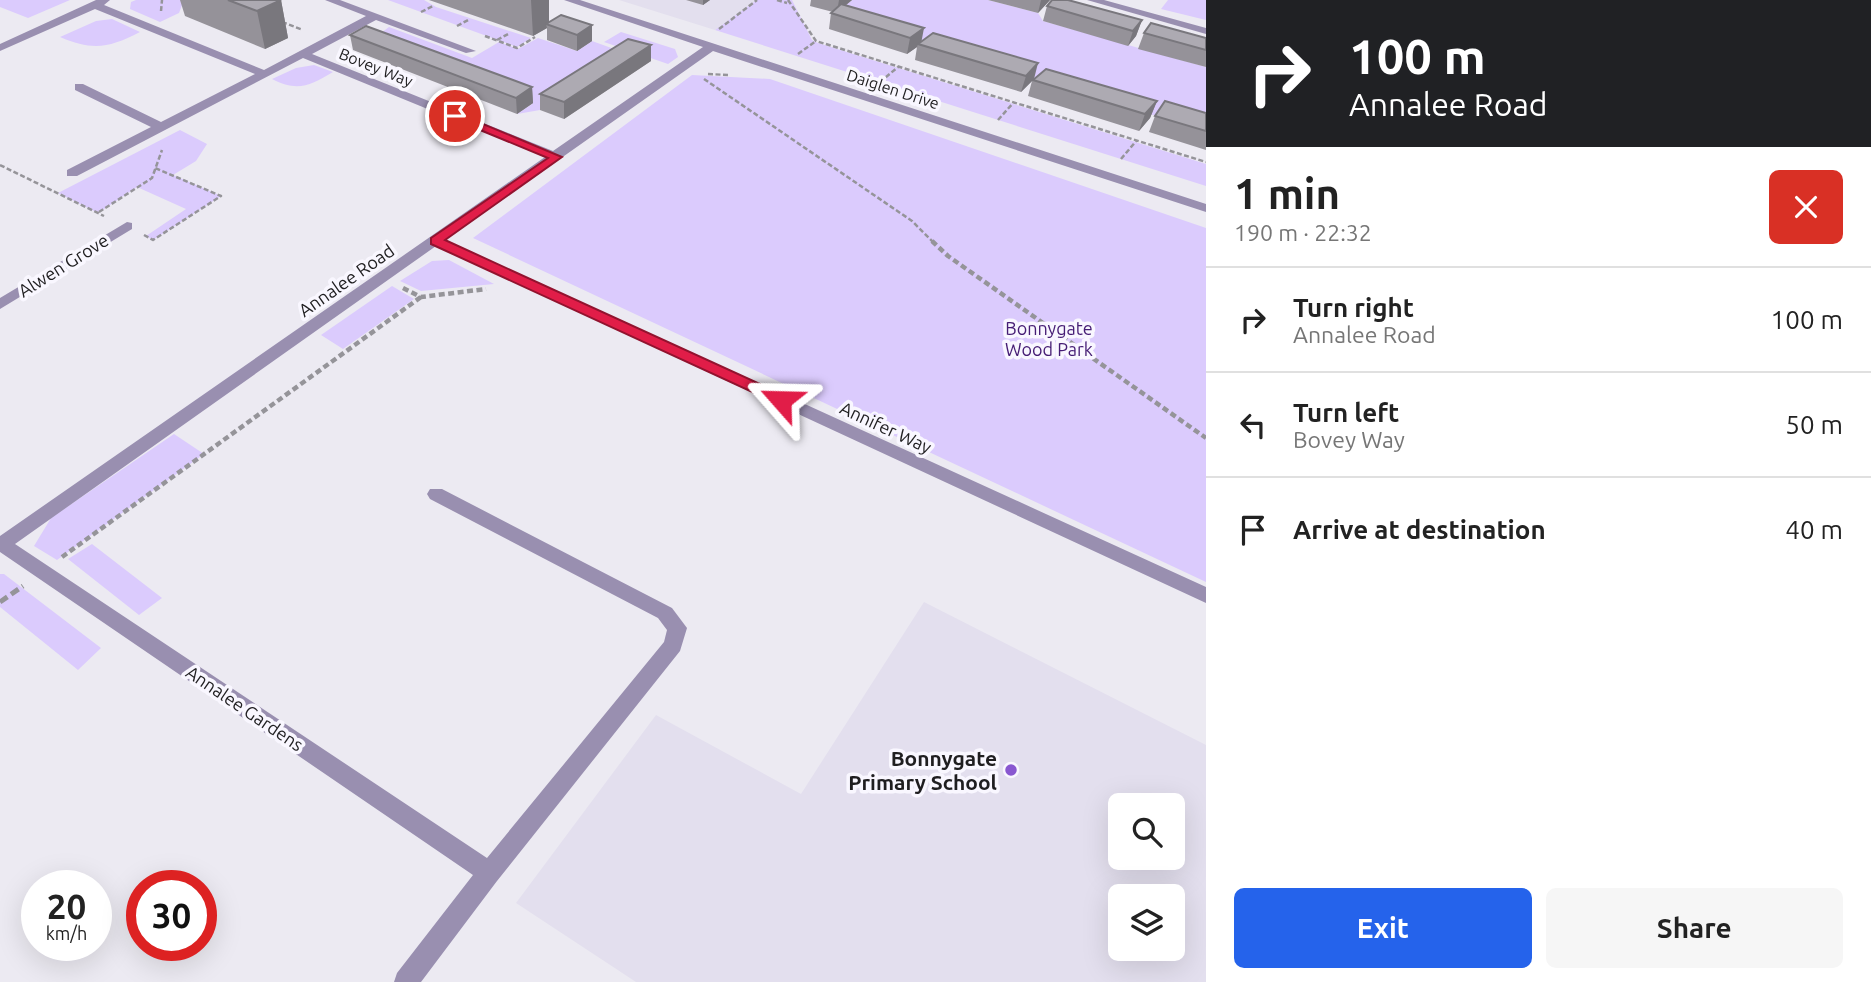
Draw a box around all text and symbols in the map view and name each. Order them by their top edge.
icon: right [1234,28,1325,119]
text: 100 m [1349,28,1486,83]
street label: Bovey Way [337,44,416,90]
street label: Daiglen Drive [844,66,942,112]
pin [425,86,485,146]
text: Annalee Road [1349,86,1548,122]
icon: arrive [436,97,474,135]
text: 1 min [1234,170,1340,217]
button: close [1769,170,1843,244]
text: 190 m · 22:32 [1234,220,1372,245]
street label: Alwen Grove [14,229,112,301]
street label: Annalee Road [295,240,397,320]
text: Turn right [1293,293,1414,322]
icon: right [1234,301,1272,339]
text: 100 m [1771,305,1843,334]
park label: Bonnygate Wood Park [1005,318,1093,359]
text: Annalee Road [1293,322,1436,347]
position arrow [744,363,818,437]
street label: Annifer Way [837,397,935,457]
text: Turn left [1293,398,1399,427]
icon: left [1234,406,1272,444]
text: 50 m [1785,410,1843,439]
text: Bovey Way [1293,427,1405,452]
icon: arrive [1234,511,1272,549]
text: Arrive at destination [1293,515,1546,544]
text: 40 m [1785,515,1843,544]
street label: Annalee Gardens [183,661,307,755]
place label: Bonnygate Primary School [848,746,997,794]
marker: Bonnygate Primary School [1003,762,1019,778]
map controls [1108,793,1185,961]
button: search [1108,793,1185,870]
speed limit sign: 30 [126,870,217,961]
button: layers [1108,884,1185,961]
text: 20 [47,886,86,926]
button: Exit [1234,888,1532,968]
button: Share [1546,888,1843,968]
text: km/h [46,923,87,943]

